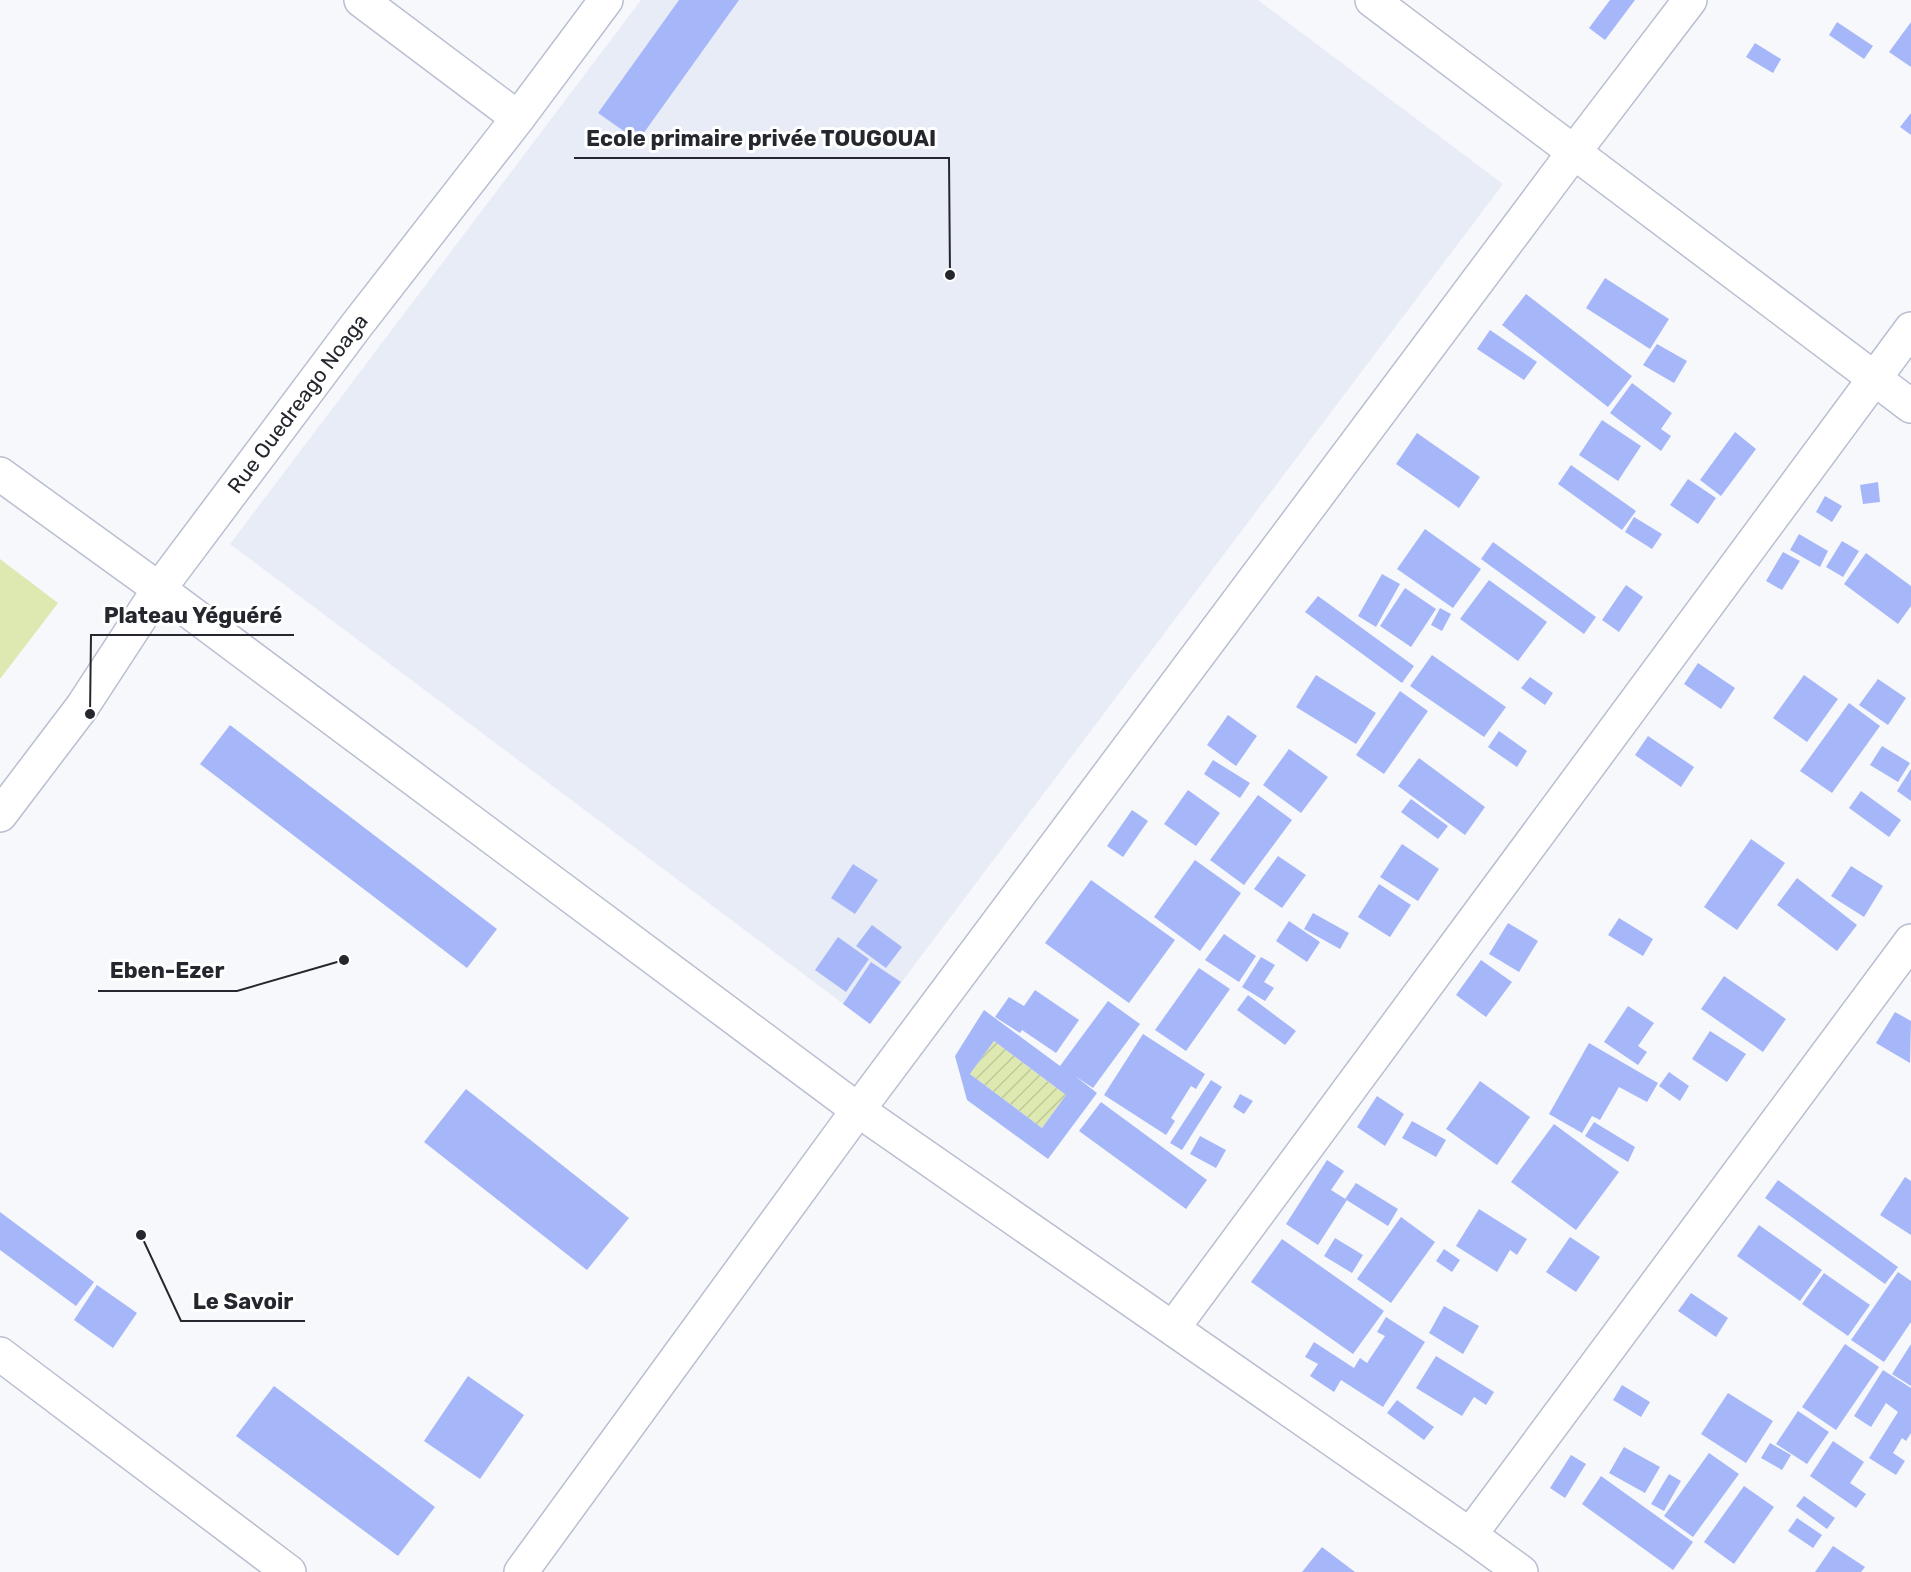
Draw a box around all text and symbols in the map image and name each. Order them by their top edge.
callout: Ecole primaire privée TOUGOUAI [574,118,949,158]
text: Ecole primaire privée TOUGOUAI [586,125,936,152]
street label: Rue Ouedreago Noaga [222,309,373,498]
callout: Plateau Yéguéré [91,595,294,635]
text: Plateau Yéguéré [104,602,282,629]
callout: Eben-Ezer [98,951,237,991]
text: Eben-Ezer [110,957,224,984]
callout: Le Savoir [181,1281,305,1321]
text: Le Savoir [193,1288,293,1315]

